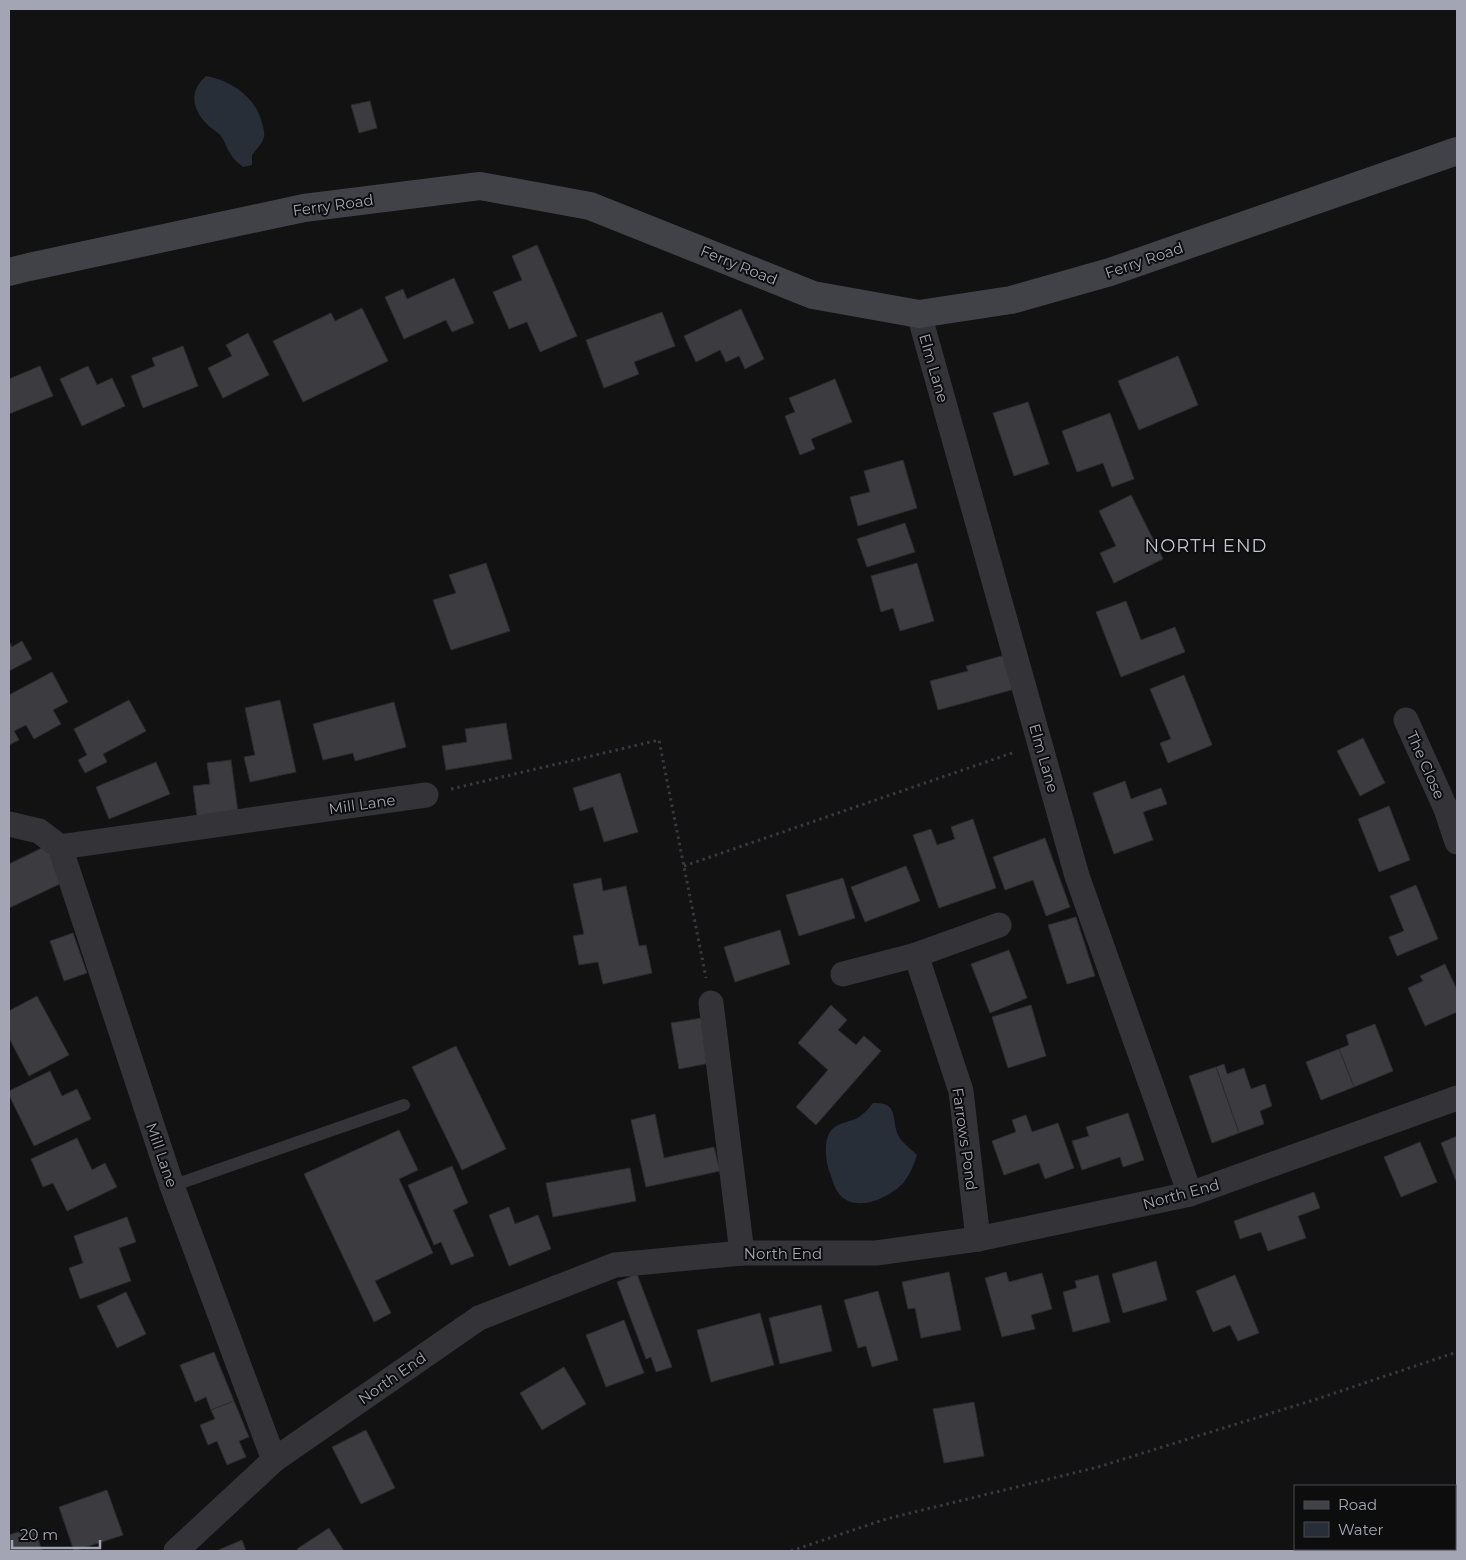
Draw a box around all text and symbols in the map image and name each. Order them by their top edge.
street label: Ferry Road [291,190,375,220]
street label: Ferry Road [1102,238,1186,282]
street label: Ferry Road [698,241,780,289]
street label: Elm Lane [915,331,953,405]
district label: NORTH END [1145,535,1267,557]
street label: Elm Lane [1025,721,1063,795]
street label: The Close [1403,728,1449,802]
street label: Mill Lane [327,790,397,818]
street label: Farrows Pond [948,1086,982,1192]
street label: Mill Lane [142,1120,182,1190]
street label: North End [1141,1175,1221,1213]
street label: North End [744,1244,822,1263]
street label: North End [354,1348,430,1408]
legend [1294,1485,1456,1550]
text: Road [1338,1495,1377,1514]
scale bar [12,1518,100,1550]
text: Water [1338,1520,1384,1539]
text: 20 m [20,1525,58,1544]

